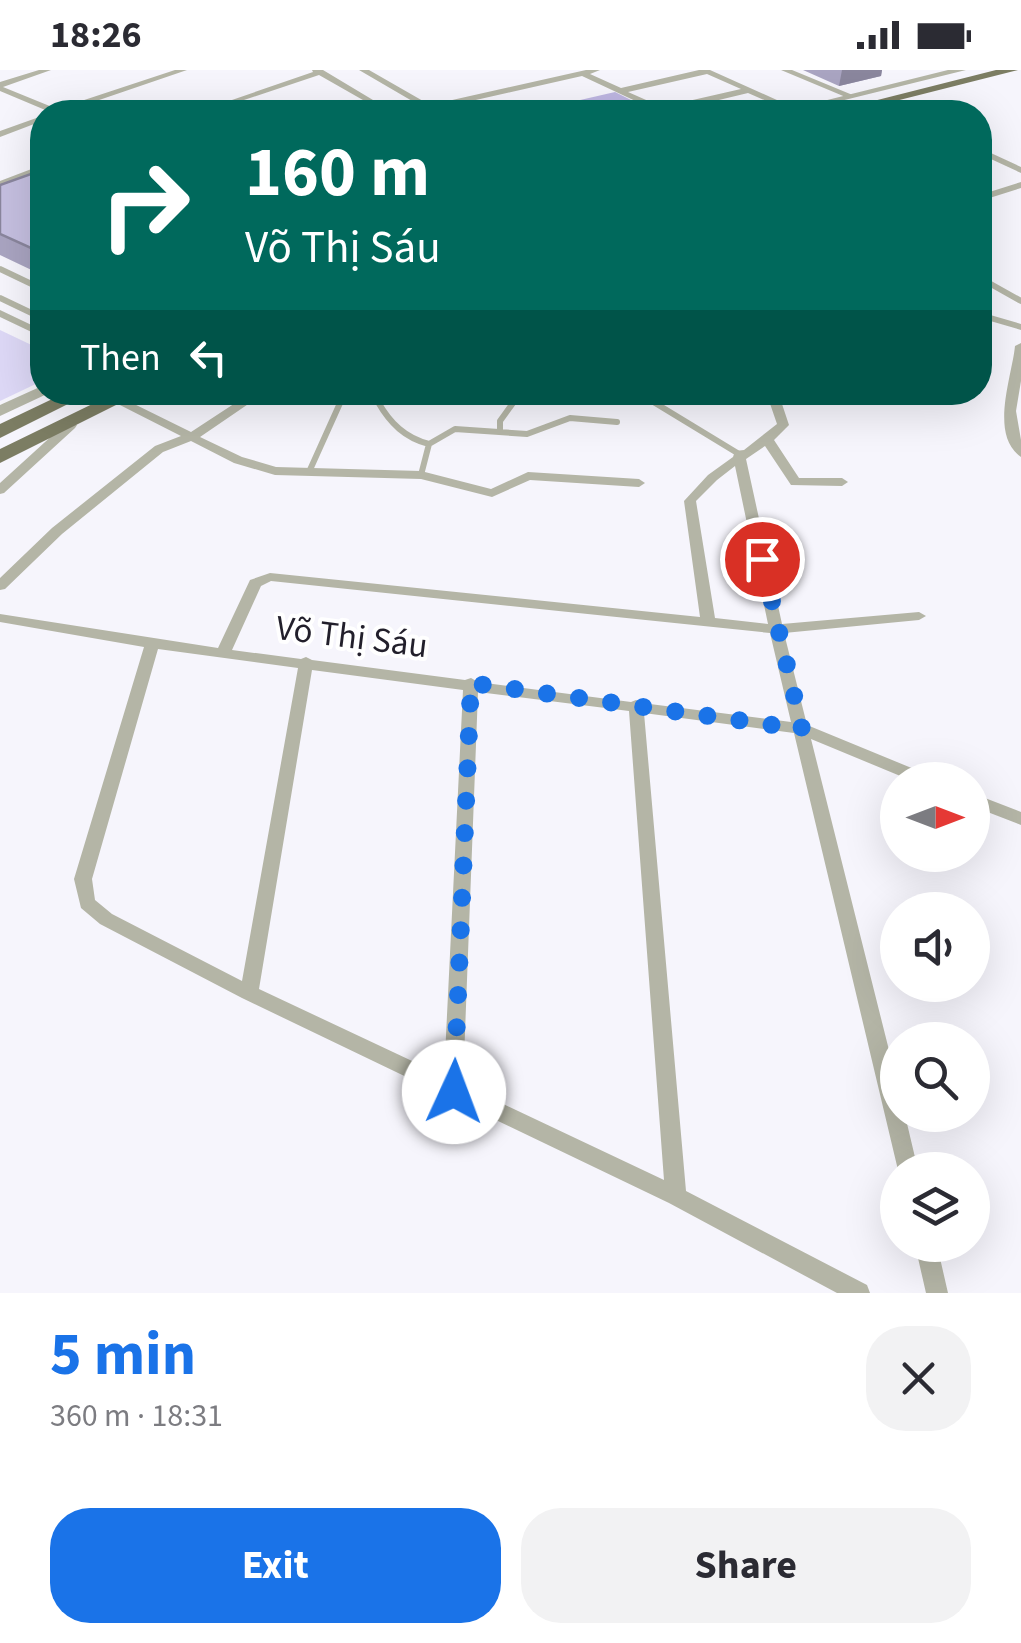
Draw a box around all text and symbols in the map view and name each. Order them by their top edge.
text: 18:26 [50,8,142,62]
text: 160 m [245,123,430,223]
icon: right [80,140,210,270]
text: Võ Thị Sáu [245,216,441,280]
icon: left [181,330,236,385]
text: Then [80,331,161,385]
pin [720,517,805,602]
icon: arrive [735,532,790,587]
street label: Võ Thị Sáu [273,603,431,671]
north arrow [880,762,990,872]
map controls [880,762,990,1262]
button: sound [880,892,990,1002]
button: search [880,1022,990,1132]
position arrow [402,1040,506,1144]
button: layers [880,1152,990,1262]
text: 5 min [50,1313,196,1398]
button: close [866,1326,971,1431]
text: 360 m · 18:31 [50,1393,223,1439]
button: Exit [50,1508,501,1623]
button: Share [521,1508,971,1623]

